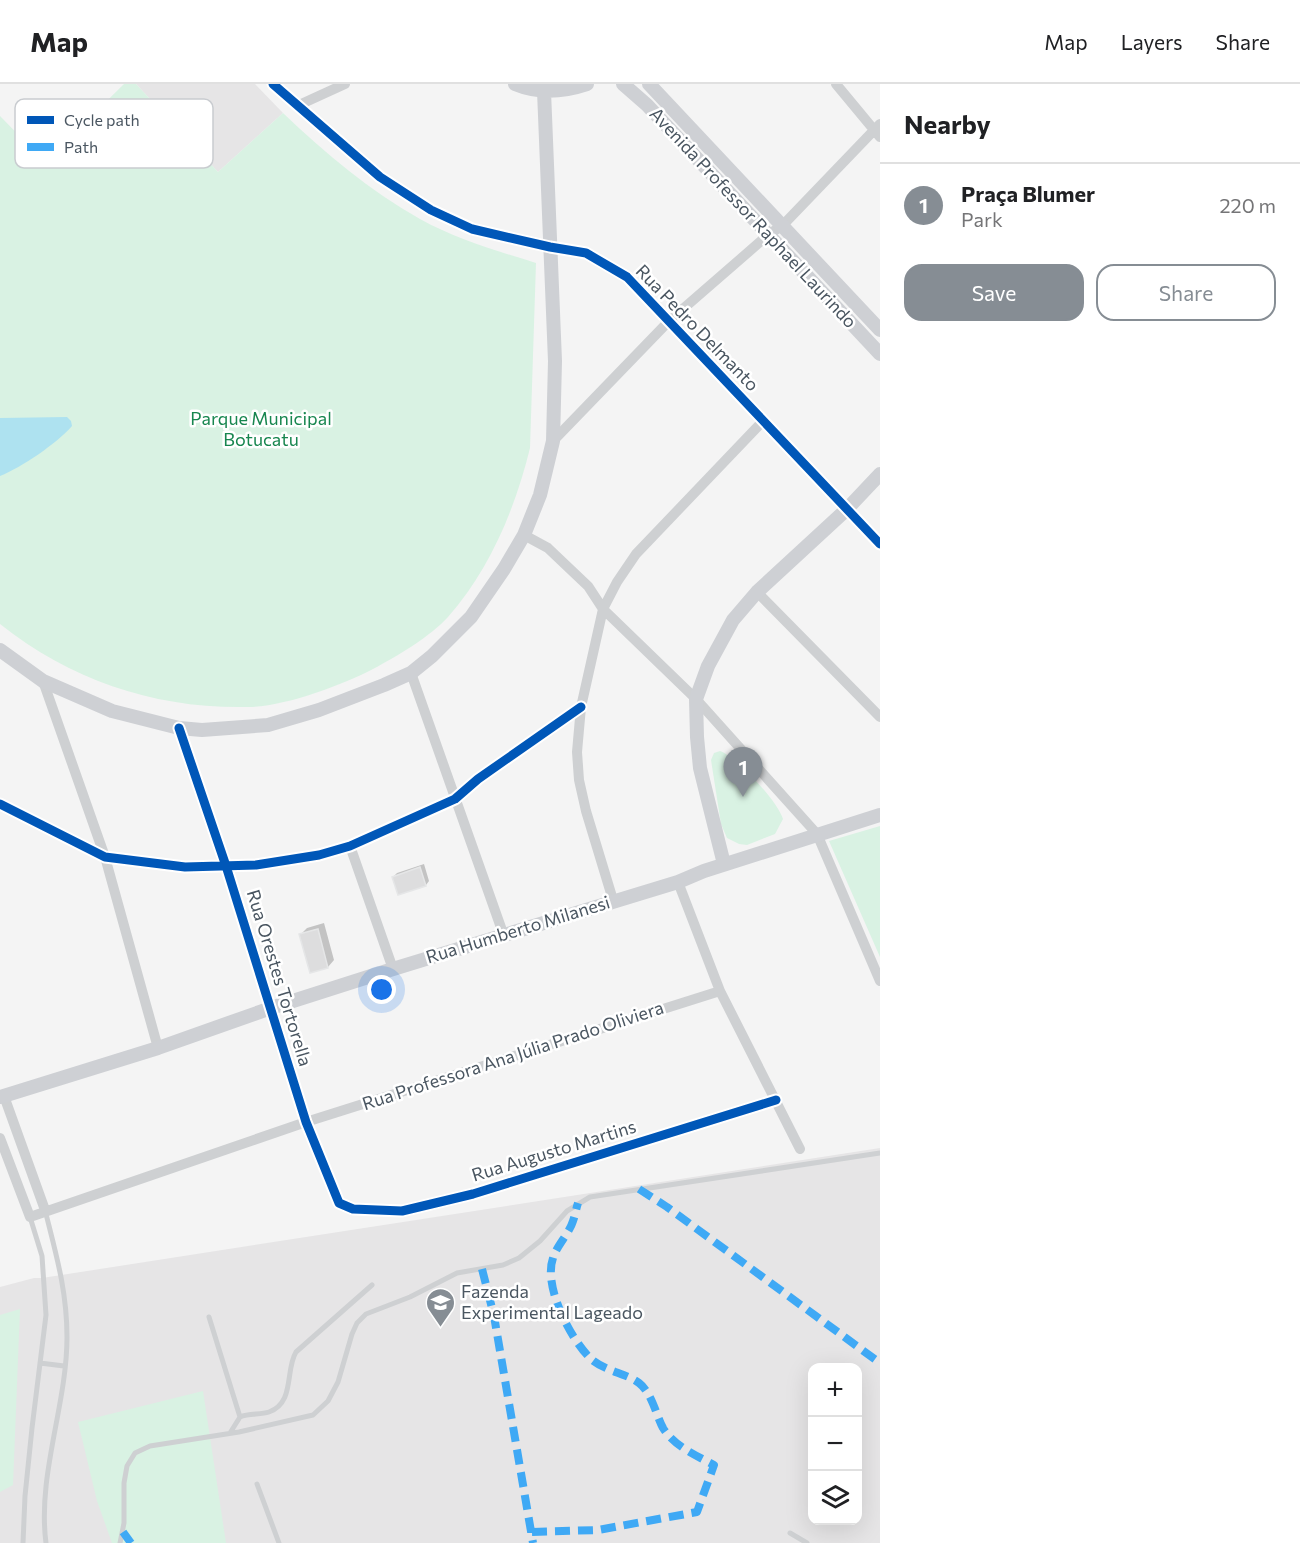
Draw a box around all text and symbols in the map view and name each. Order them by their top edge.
text: Map [30,24,88,58]
text: Map [1044,29,1088,54]
text: Layers [1121,29,1183,54]
text: Share [1216,29,1270,54]
legend [15,99,213,168]
street label: Avenida Professor Raphael Laurindo [646,103,862,332]
text: Nearby [904,108,991,139]
text: Cycle path [64,110,140,129]
text: Path [64,137,98,156]
text: Praça Blumer [961,180,1095,207]
text: 1 [919,193,928,217]
text: 220 m [1220,193,1276,217]
text: Park [961,207,1003,231]
street label: Rua Pedro Delmanto [632,259,764,395]
button: Save [904,264,1084,321]
button: Share [1096,264,1276,321]
park label: Parque Municipal Botucatu [190,407,332,450]
pin: 1 [724,748,762,797]
street label: Rua Orestes Tortorella [243,887,317,1069]
street label: Rua Humberto Milanesi [423,891,612,968]
your location [367,975,396,1004]
street label: Rua Professora Ana Júlia Prado Oliviera [359,996,666,1114]
street label: Rua Augusto Martins [469,1115,639,1186]
place label: Fazenda Experimental Lageado [461,1280,643,1323]
school or university icon: Fazenda Experimental Lageado [424,1286,456,1328]
map controls [808,1363,862,1525]
button: + [808,1363,862,1417]
button: − [808,1417,862,1471]
button: layers [808,1471,862,1525]

